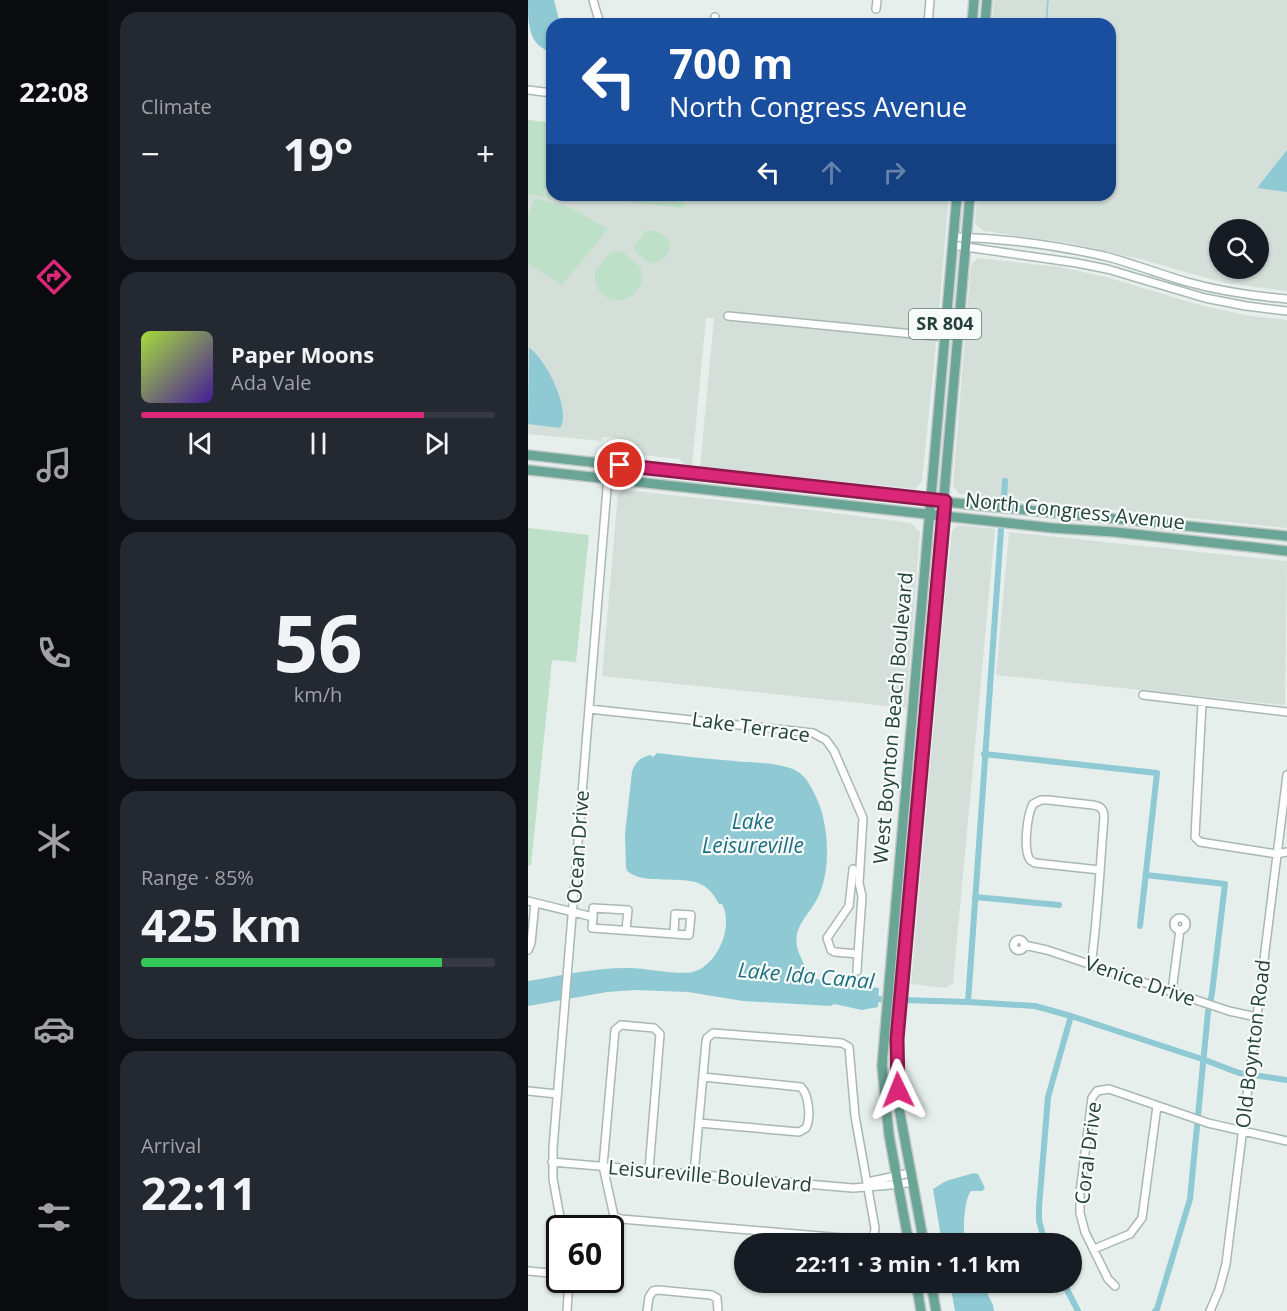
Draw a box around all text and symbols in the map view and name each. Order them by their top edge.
text: 700 m [669,34,793,91]
icon: left [570,42,648,120]
text: 22:08 [19,73,89,110]
text: North Congress Avenue [669,88,967,125]
text: Climate [141,93,212,120]
text: 19° [283,123,353,184]
text: − [141,131,160,176]
text: + [476,131,495,176]
icon: left [752,156,785,189]
icon: ahead [815,156,848,189]
icon: right [878,156,911,189]
map controls [1209,219,1269,279]
button: search [1209,219,1269,279]
icon: directions [33,256,75,298]
road number: SR 804 [909,309,981,339]
text: Paper Moons [231,339,374,369]
text: Ada Vale [231,369,312,396]
icon: previous [184,427,217,460]
icon: pause [302,427,335,460]
icon: next [420,427,453,460]
pin [594,439,645,490]
icon: music [33,444,75,486]
icon: arrive [603,448,636,481]
street label: North Congress Avenue [964,486,1186,535]
street label: West Boynton Beach Boulevard [866,571,919,865]
text: 56 [273,589,363,695]
icon: phone [33,632,75,674]
text: km/h [294,681,342,708]
street label: Lake Terrace [690,705,812,748]
street label: Ocean Drive [560,789,595,905]
water label: Lake Leisureville [702,807,804,859]
icon: climate [33,820,75,862]
text: Range · 85% [141,864,254,891]
text: 425 km [141,894,302,955]
street label: Venice Drive [1081,949,1199,1012]
water label: Lake Ida Canal [737,955,876,995]
street label: Old Boynton Road [1229,958,1276,1130]
icon: car [33,1008,75,1050]
position arrow [866,1058,930,1122]
street label: Coral Drive [1068,1100,1107,1206]
text: Arrival [141,1132,201,1159]
street label: Leisureville Boulevard [607,1153,813,1198]
text: 22:11 [141,1162,257,1223]
icon: filters [33,1196,75,1238]
speed limit sign: 60 [546,1215,624,1293]
text: 22:11 · 3 min · 1.1 km [795,1248,1021,1278]

